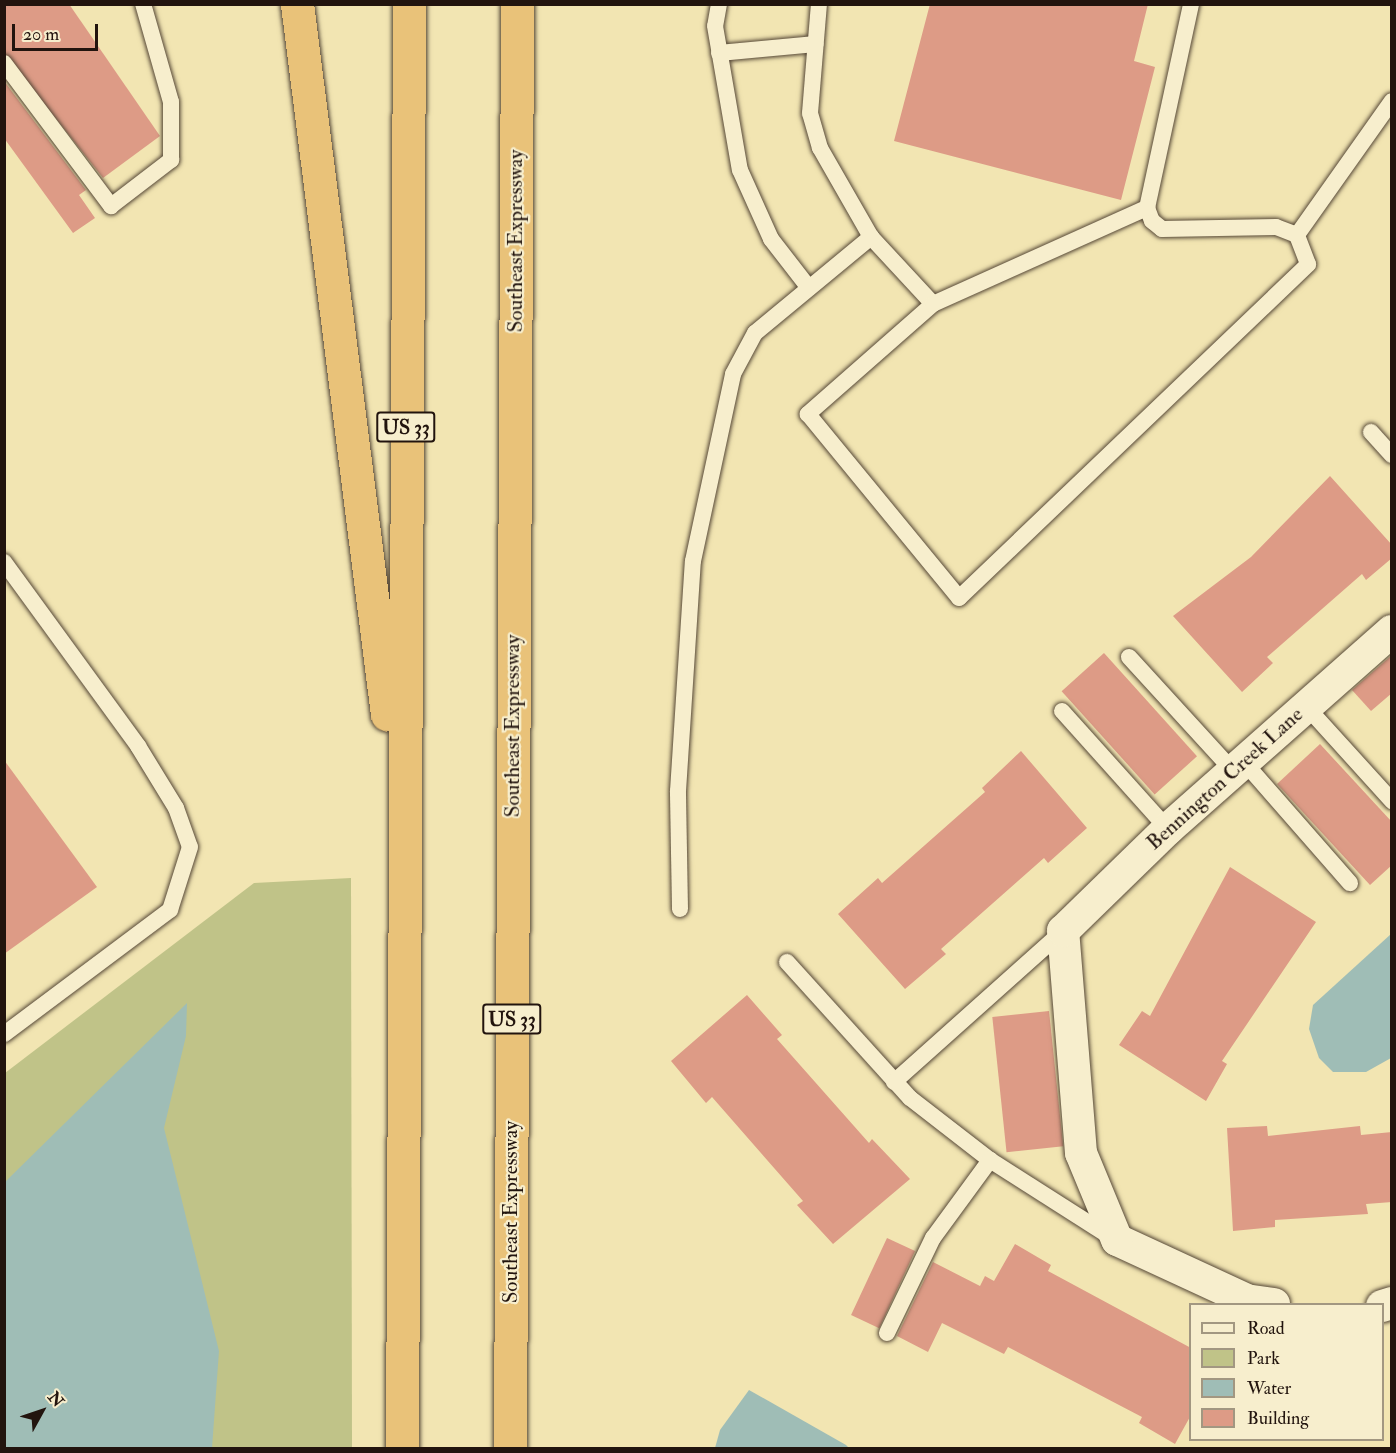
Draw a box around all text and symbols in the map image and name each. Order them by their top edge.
scale bar [15,12,100,50]
text: 20 m [23,23,59,46]
street label: Southeast Expressway [503,150,529,332]
road number: US 33 [376,410,436,444]
street label: Southeast Expressway [500,635,526,817]
street label: Bennington Creek Lane [1142,702,1308,856]
road number: US 33 [482,1002,542,1036]
street label: Southeast Expressway [498,1121,524,1303]
legend [1189,1303,1384,1441]
text: Road [1247,1317,1285,1340]
text: Park [1247,1347,1280,1370]
text: Water [1247,1377,1291,1400]
north arrow [12,1381,72,1441]
text: N [44,1388,68,1411]
text: Building [1247,1407,1309,1430]

